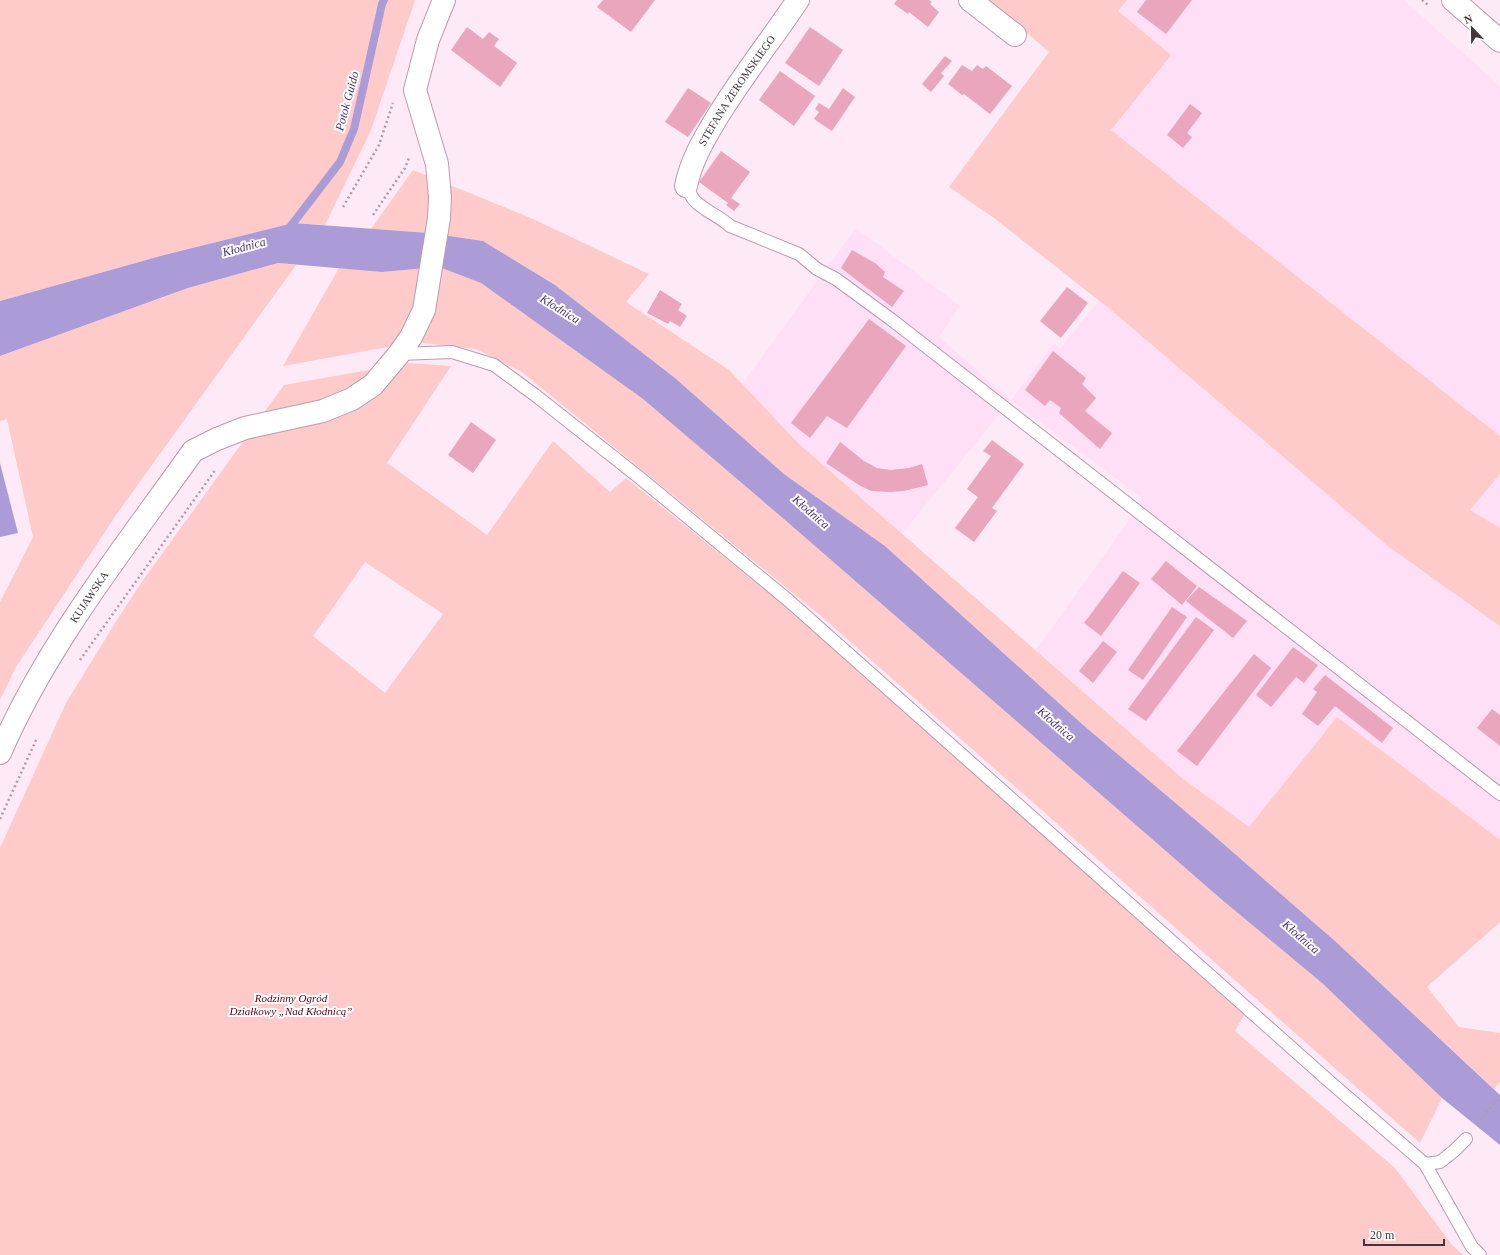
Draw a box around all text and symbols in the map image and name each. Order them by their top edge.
north arrow [1452,8,1492,48]
text: N [1462,12,1474,26]
street label: STEFANA ŻEROMSKIEGO [696,33,777,148]
water label: Potok Guido [332,70,362,133]
water label: Kłodnica [220,235,267,260]
water label: Kłodnica [537,291,582,327]
water label: Kłodnica [789,492,832,532]
street label: KUJAWSKA [67,569,111,625]
water label: Kłodnica [1034,704,1077,744]
water label: Kłodnica [1279,917,1322,957]
park label: Rodzinny Ogród Działkowy „Nad Kłodnicą” [229,992,352,1017]
scale bar [1364,1221,1444,1247]
text: 20 m [1370,1228,1395,1242]

